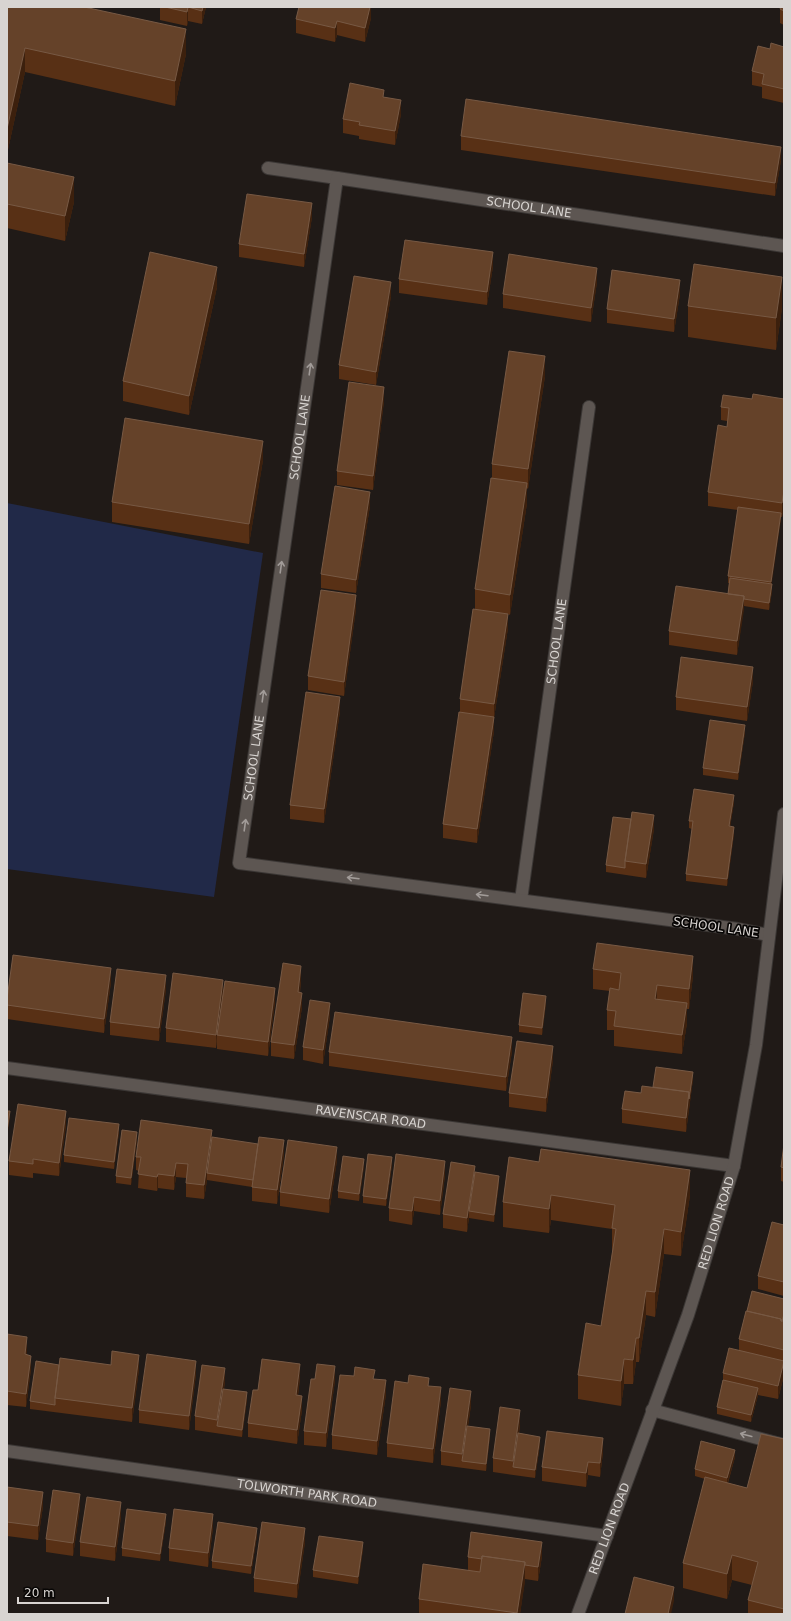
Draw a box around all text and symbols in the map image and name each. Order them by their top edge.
street label: SCHOOL LANE [485,194,573,221]
one-way arrow [306,363,314,376]
street label: SCHOOL LANE [287,394,313,481]
one-way arrow [277,561,285,574]
street label: SCHOOL LANE [544,598,569,685]
one-way arrow [259,690,267,703]
street label: SCHOOL LANE [241,714,267,802]
one-way arrow [241,819,248,832]
one-way arrow [347,874,360,882]
one-way arrow [476,891,489,899]
street label: SCHOOL LANE [672,914,760,940]
street label: RAVENSCAR ROAD [314,1103,427,1131]
street label: RED LION ROAD [696,1175,737,1271]
one-way arrow [740,1431,753,1438]
street label: TOLWORTH PARK ROAD [235,1477,378,1510]
street label: RED LION ROAD [586,1481,633,1576]
scale bar [18,1579,108,1605]
text: 20 m [24,1586,55,1600]

